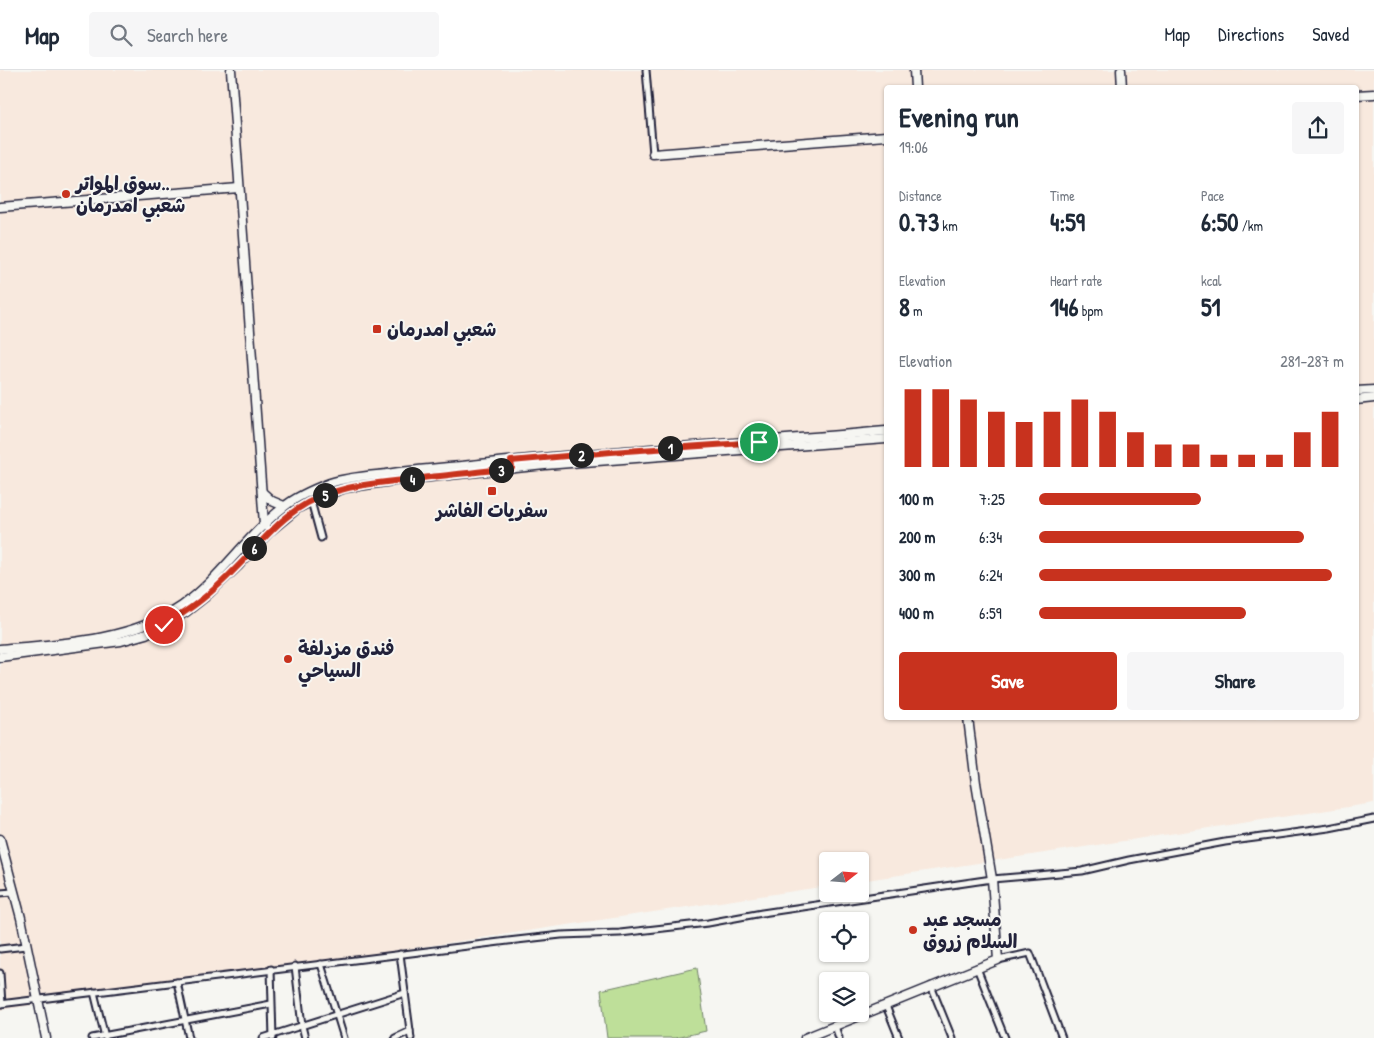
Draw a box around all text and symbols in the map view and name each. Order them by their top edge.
search box [89,12,439,57]
text: Map [25,19,59,51]
icon: search [107,21,135,49]
text: Search here [147,22,228,48]
text: Map [1165,22,1190,47]
text: Directions [1218,22,1284,47]
text: Saved [1312,22,1349,47]
text: Evening run [899,98,1019,136]
button: share [1292,102,1344,154]
text: 19:06 [899,136,928,158]
place label: سوق المواتر.. شعبي امدرمان [74,170,185,222]
text: Distance [899,186,942,205]
text: Time [1050,186,1075,205]
text: Pace [1201,186,1224,205]
marker: سوق المواتر.. شعبي امدرمان [60,188,72,200]
text: 0.73 [899,205,939,239]
text: 4:59 [1050,205,1085,239]
text: 6:50 [1201,205,1239,239]
text: km [939,216,958,235]
text: /km [1239,216,1263,235]
text: Elevation [899,271,946,290]
text: Heart rate [1050,271,1102,290]
text: kcal [1201,271,1221,290]
text: 8 [899,290,910,324]
text: 146 [1050,290,1078,324]
text: 51 [1201,290,1221,324]
text: m [910,301,923,320]
text: bpm [1078,301,1103,320]
place label: شعبي امدرمان [387,316,496,346]
marker: شعبي امدرمان [371,323,383,335]
text: Elevation [899,350,952,372]
text: 281–287 m [1280,350,1344,372]
pin [738,421,780,463]
icon: arrive [745,428,773,456]
pin: 1 [658,436,682,460]
text: 1 [668,439,673,458]
pin: 2 [568,442,594,468]
text: 2 [578,446,585,465]
pin: 3 [488,458,514,482]
text: 3 [498,461,505,480]
pin: 4 [400,466,424,492]
text: 4 [410,470,415,489]
pin: 5 [312,482,338,508]
marker: سفريات الفاشر [486,485,498,497]
text: 5 [323,486,328,505]
text: 100 m [899,488,934,510]
text: 7:25 [979,488,1005,510]
place label: سفريات الفاشر [434,497,548,523]
text: 200 m [899,526,935,548]
text: 6:34 [979,526,1002,548]
pin: 6 [242,536,266,560]
text: 6 [252,539,257,558]
text: 300 m [899,564,935,586]
text: 6:24 [979,564,1003,586]
text: 400 m [899,602,934,624]
text: 6:59 [979,602,1002,624]
pin [143,604,185,646]
icon: check [150,611,178,639]
place label: فندق مزدلفة السياحي [298,635,394,687]
button: Save [899,652,1117,710]
button: Share [1127,652,1344,710]
marker: فندق مزدلفة السياحي [282,653,294,665]
north arrow [819,852,869,902]
map controls [819,852,869,1022]
place label: مسجد عبد السلام زروق [923,906,1018,956]
button: locate [819,912,869,962]
marker: مسجد عبد السلام زروق [907,924,919,936]
button: layers [819,972,869,1022]

